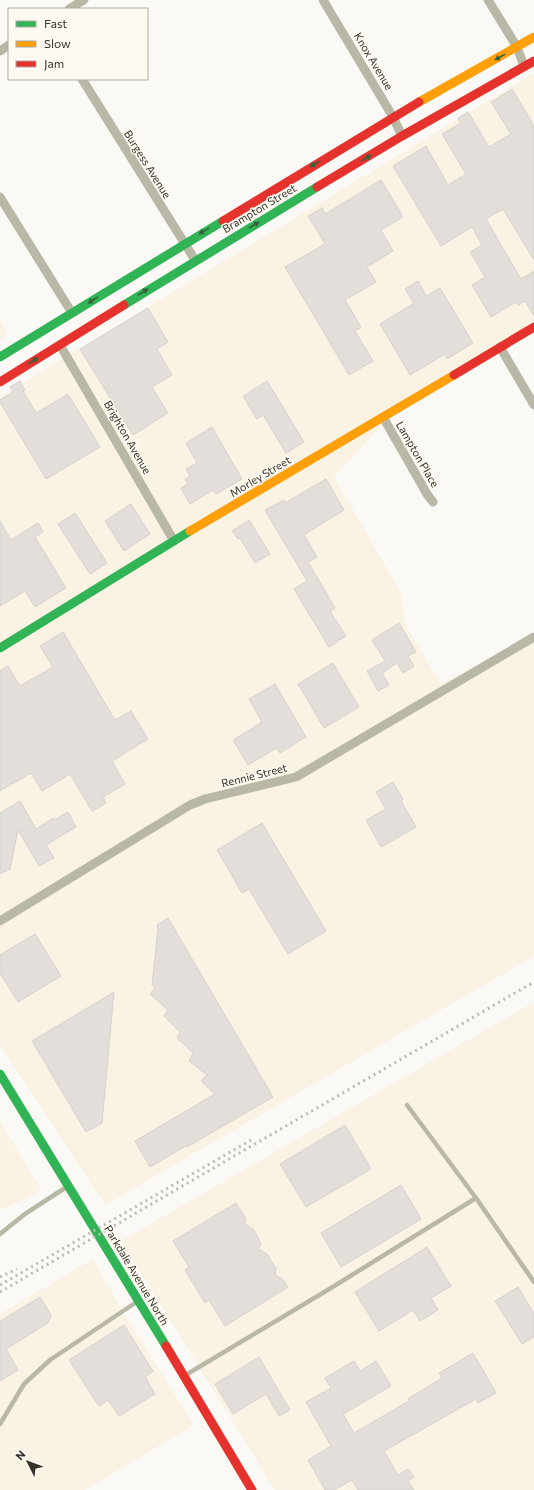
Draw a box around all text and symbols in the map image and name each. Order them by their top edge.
legend [8,8,148,80]
text: Fast [44,16,67,30]
street label: Knox Avenue [352,30,396,92]
text: Slow [44,36,71,50]
one-way arrow [494,53,506,60]
text: Jam [44,56,64,71]
street label: Burgess Avenue [122,127,174,201]
one-way arrow [361,154,371,162]
one-way arrow [310,160,320,168]
street label: Brampton Street [220,181,299,235]
one-way arrow [248,221,260,228]
one-way arrow [198,228,210,235]
one-way arrow [138,288,148,296]
one-way arrow [88,296,99,304]
one-way arrow [27,358,39,365]
street label: Brighton Avenue [102,398,154,476]
street label: Lampton Place [394,419,442,490]
street label: Morley Street [227,452,293,499]
street label: Rennie Street [220,760,289,789]
street label: Parkdale Avenue North [102,1223,172,1327]
north arrow [8,1442,48,1482]
text: N [13,1448,28,1462]

